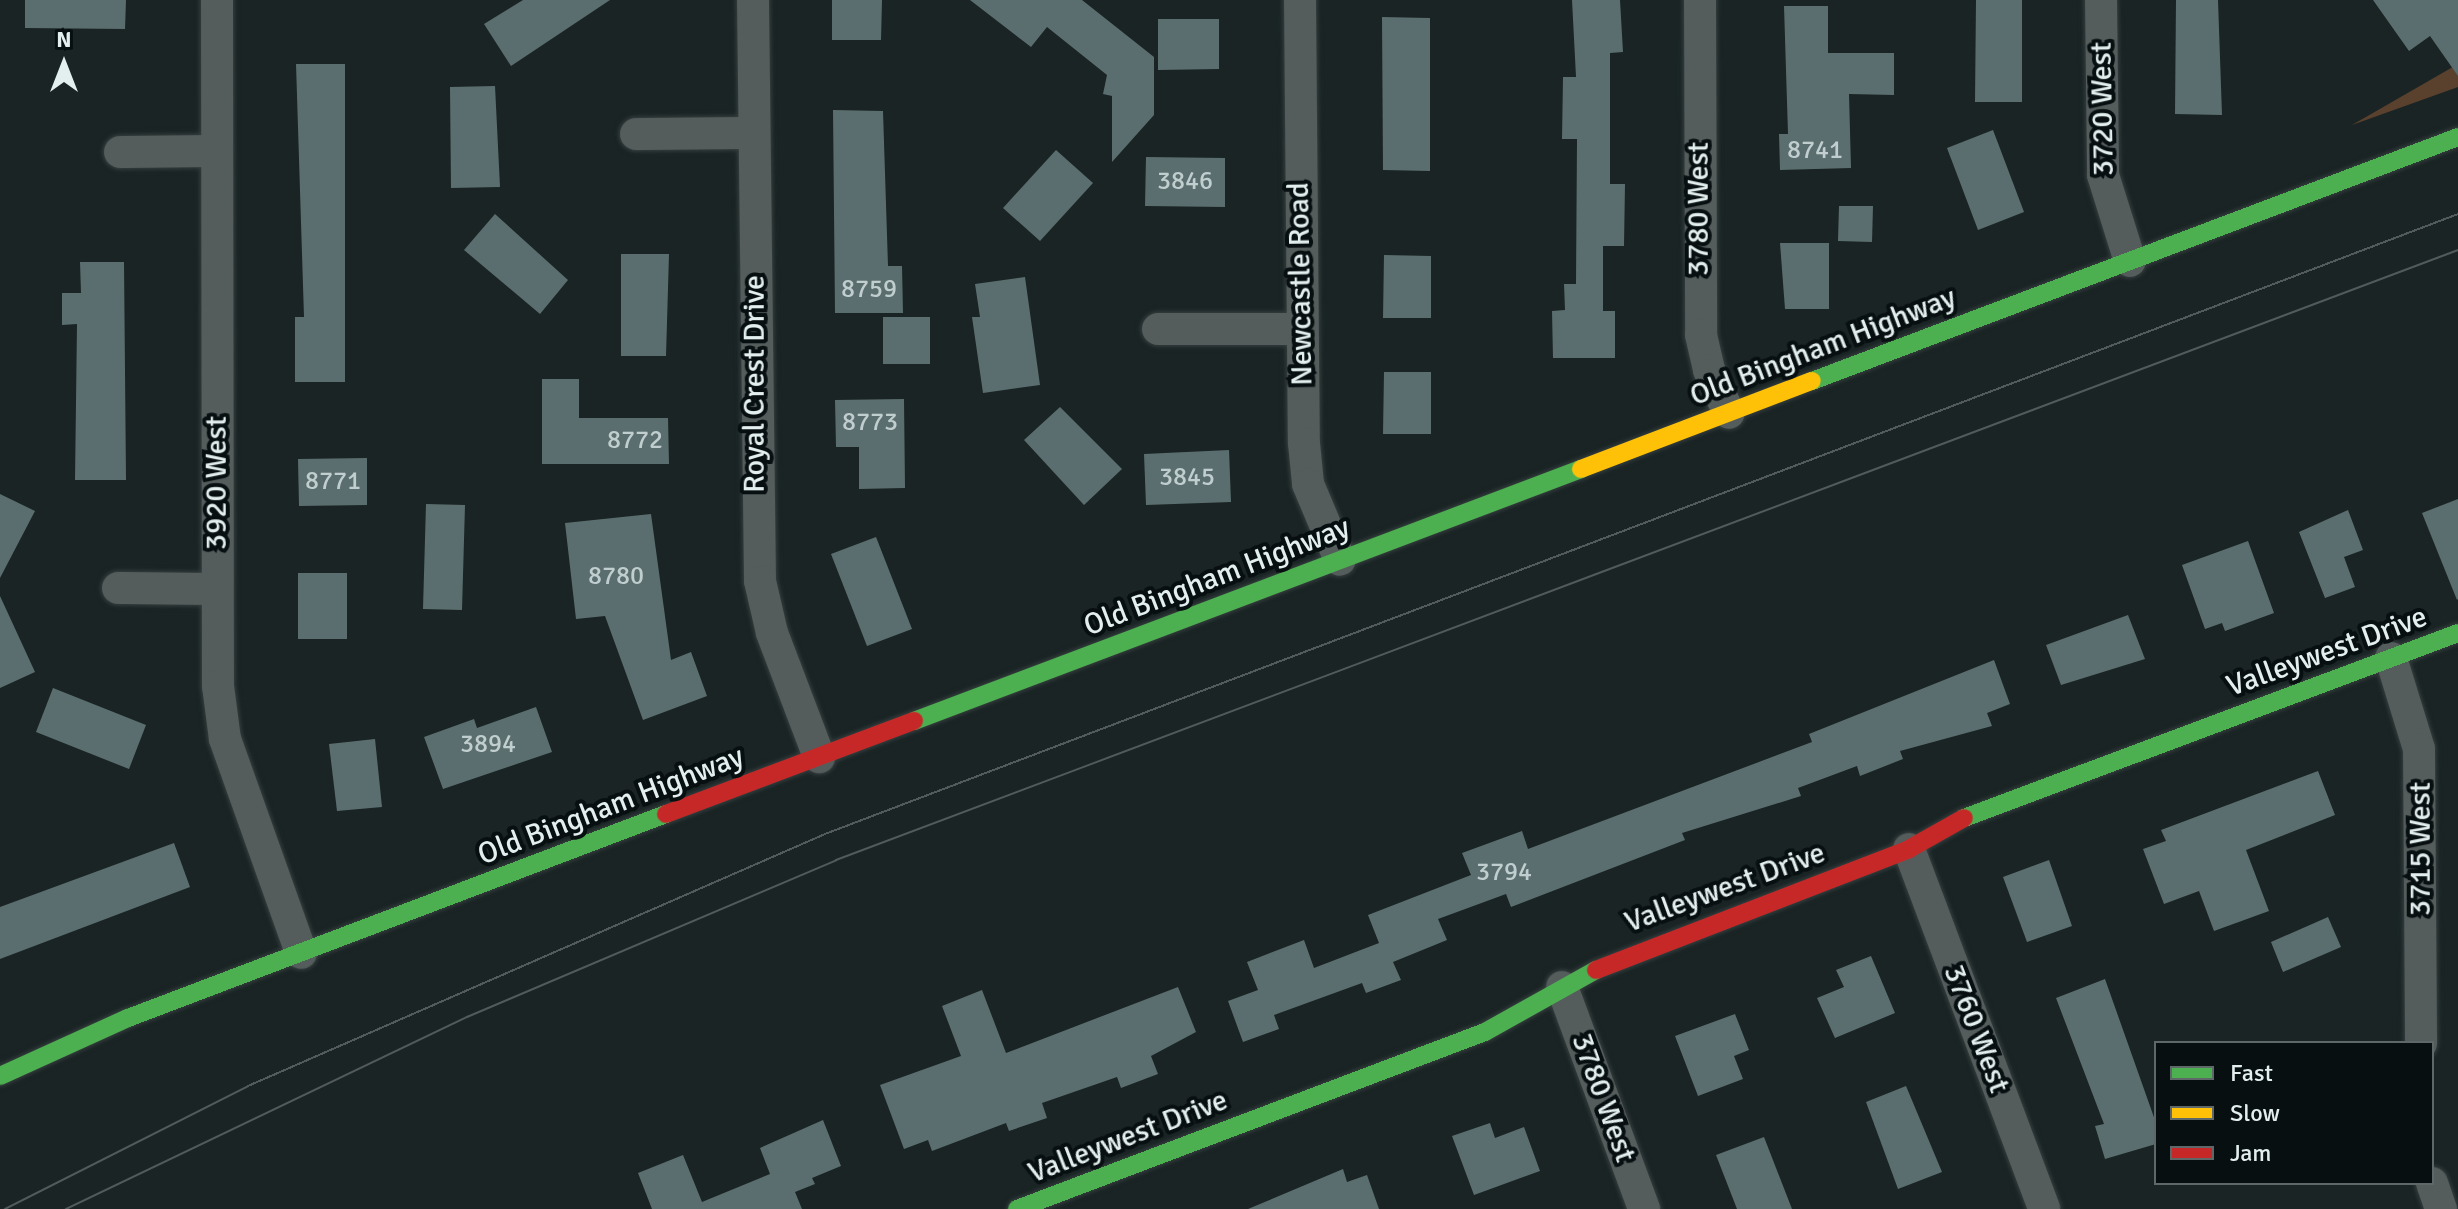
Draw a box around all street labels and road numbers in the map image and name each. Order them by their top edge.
street label: 3720 West [2084,42,2122,176]
street label: 3780 West [1681,142,1717,276]
street label: Newcastle Road [1281,182,1321,386]
street label: Royal Crest Drive [737,275,773,493]
street label: Old Bingham Highway [1685,280,1961,414]
street label: 3920 West [199,416,235,550]
street label: Old Bingham Highway [1079,510,1355,644]
street label: Valleywest Drive [2222,599,2432,705]
street label: Old Bingham Highway [473,739,749,873]
street label: 3715 West [2403,782,2439,916]
street label: Valleywest Drive [1620,835,1830,941]
street label: 3760 West [1935,960,2017,1098]
street label: 3780 West [1563,1029,1643,1167]
street label: Valleywest Drive [1023,1082,1233,1192]

